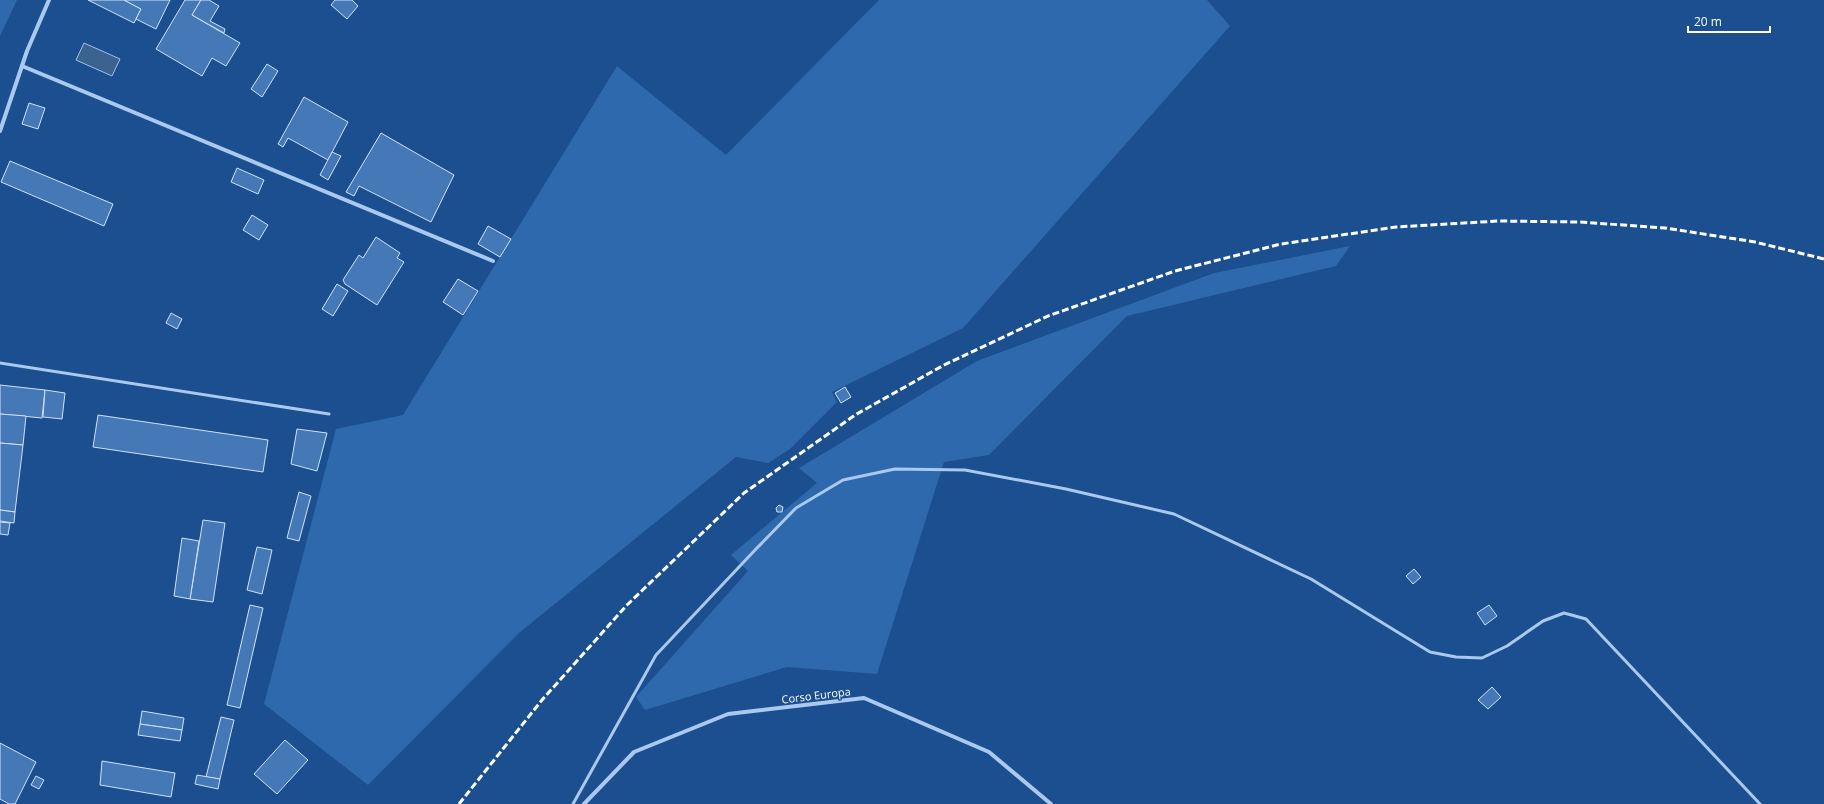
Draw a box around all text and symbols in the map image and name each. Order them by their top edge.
scale bar [1688,8,1770,34]
text: 20 m [1694,13,1722,30]
street label: Corso Europa [781,683,851,707]

